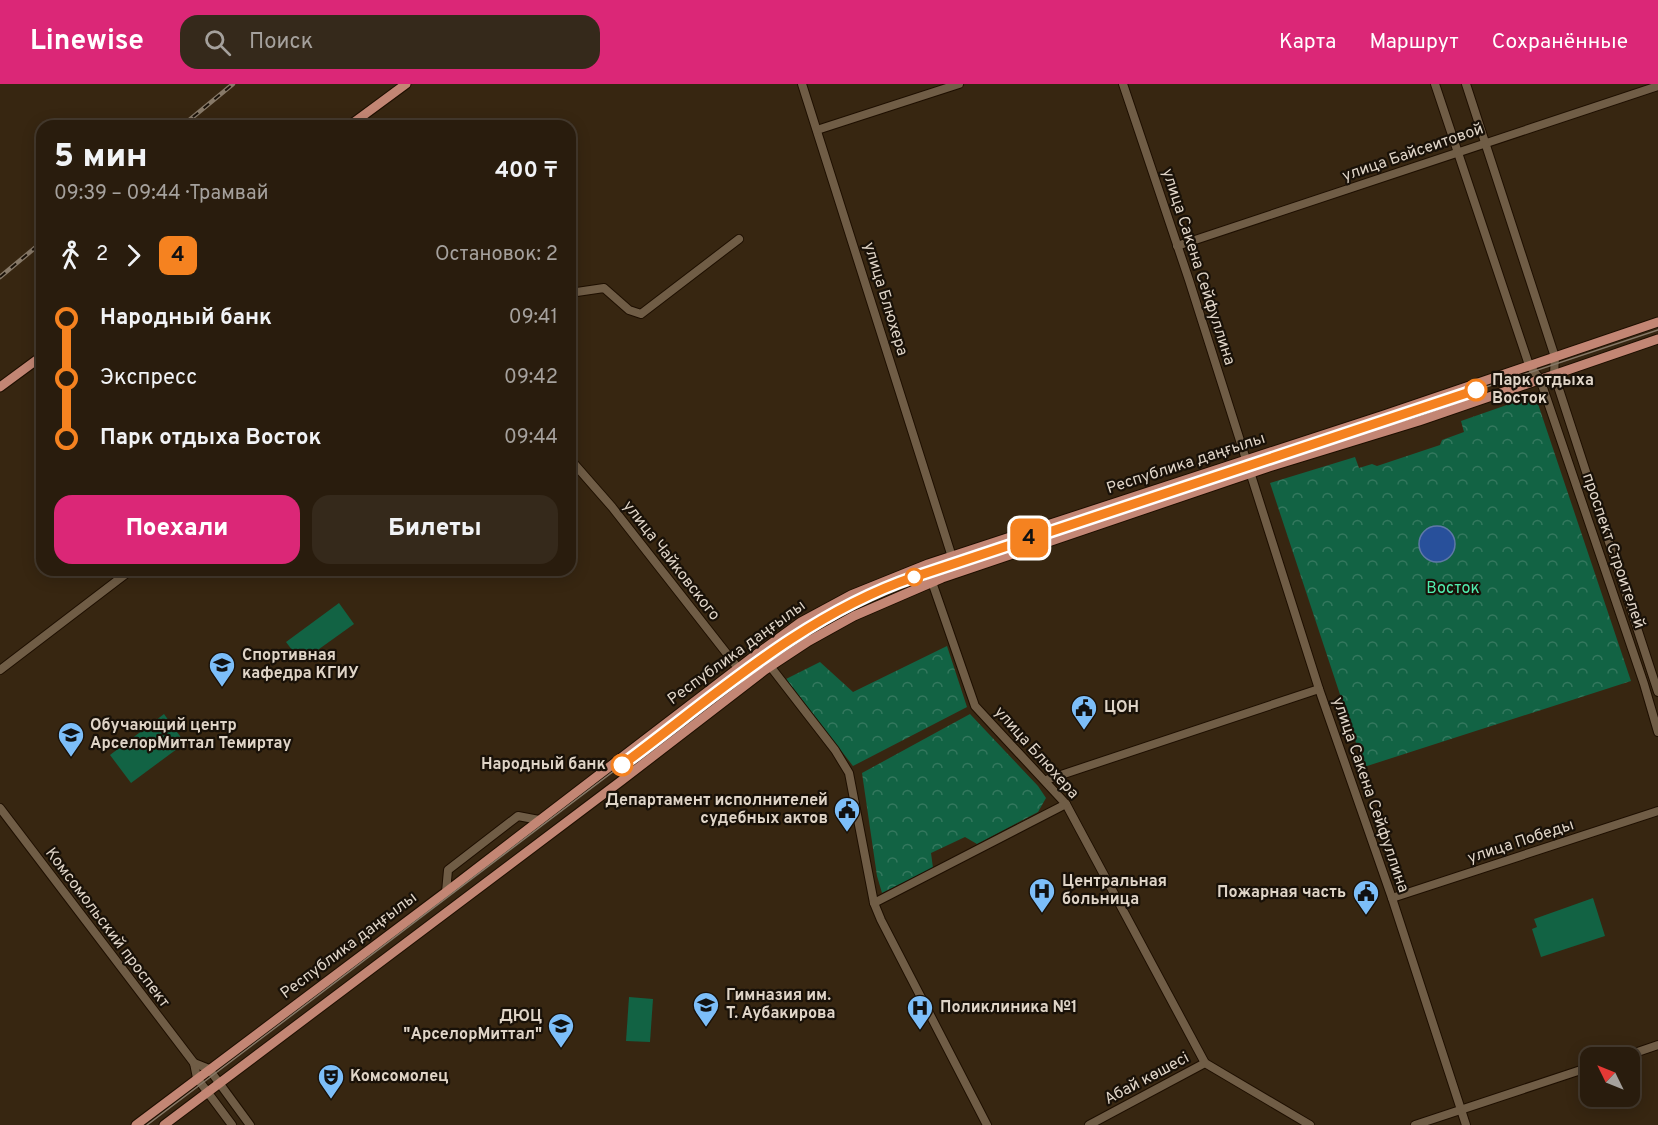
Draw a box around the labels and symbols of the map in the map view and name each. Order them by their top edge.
street label: улица Байсеитовой [1340,119,1486,187]
street label: улица Сакена Сейфуллина [1157,166,1239,368]
street label: улица Блюхера [858,240,912,358]
place label: Парк отдыха Восток [1492,371,1594,409]
marker: Парк отдыха Восток [1465,379,1487,401]
street label: Республика даңғылы [1104,429,1268,499]
street label: проспект Строителей [1577,471,1649,631]
street label: улица Чайковского [618,497,724,625]
line badge: 4 [1010,518,1048,558]
unlabelled marker [905,568,923,586]
park label: Восток [1426,579,1480,599]
street label: Республика даңғылы [664,596,810,710]
place label: Спортивная кафедра КГИУ [242,646,359,684]
school or university icon: Спортивная кафедра КГИУ [207,650,237,688]
public building icon: ЦОН [1069,693,1099,731]
street label: улица Сакена Сейфуллина [1327,695,1413,895]
place label: ЦОН [1104,698,1139,718]
street label: улица Блюхера [989,703,1083,803]
place label: Обучающий центр АрселорМиттал Темиртау [90,716,291,754]
school or university icon: Обучающий центр АрселорМиттал Темиртау [56,720,86,758]
marker: Народный банк [611,754,633,776]
place label: Народный банк [481,755,606,775]
place label: Департамент исполнителей судебных актов [605,791,828,829]
public building icon: Департамент исполнителей судебных актов [832,795,862,833]
street label: улица Победы [1465,815,1577,869]
street label: Комсомольский проспект [40,844,174,1012]
place label: Центральная больница [1062,872,1167,910]
hospital icon: Центральная больница [1027,876,1057,914]
public building icon: Пожарная часть [1351,878,1381,916]
place label: Пожарная часть [1217,883,1346,903]
street label: Республика даңғылы [277,888,421,1004]
place label: Гимназия им. Т. Аубакирова [726,986,836,1024]
school or university icon: Гимназия им. Т. Аубакирова [691,990,721,1028]
hospital icon: Поликлиника №1 [905,993,935,1031]
place label: Поликлиника №1 [940,998,1077,1018]
place label: ДЮЦ "АрселорМиттал" [403,1007,542,1045]
school or university icon: ДЮЦ "АрселорМиттал" [546,1011,576,1049]
north arrow [1580,1047,1640,1107]
street label: Абай көшесі [1101,1048,1193,1110]
theatre icon: Комсомолец [316,1062,346,1100]
place label: Комсомолец [350,1067,449,1087]

